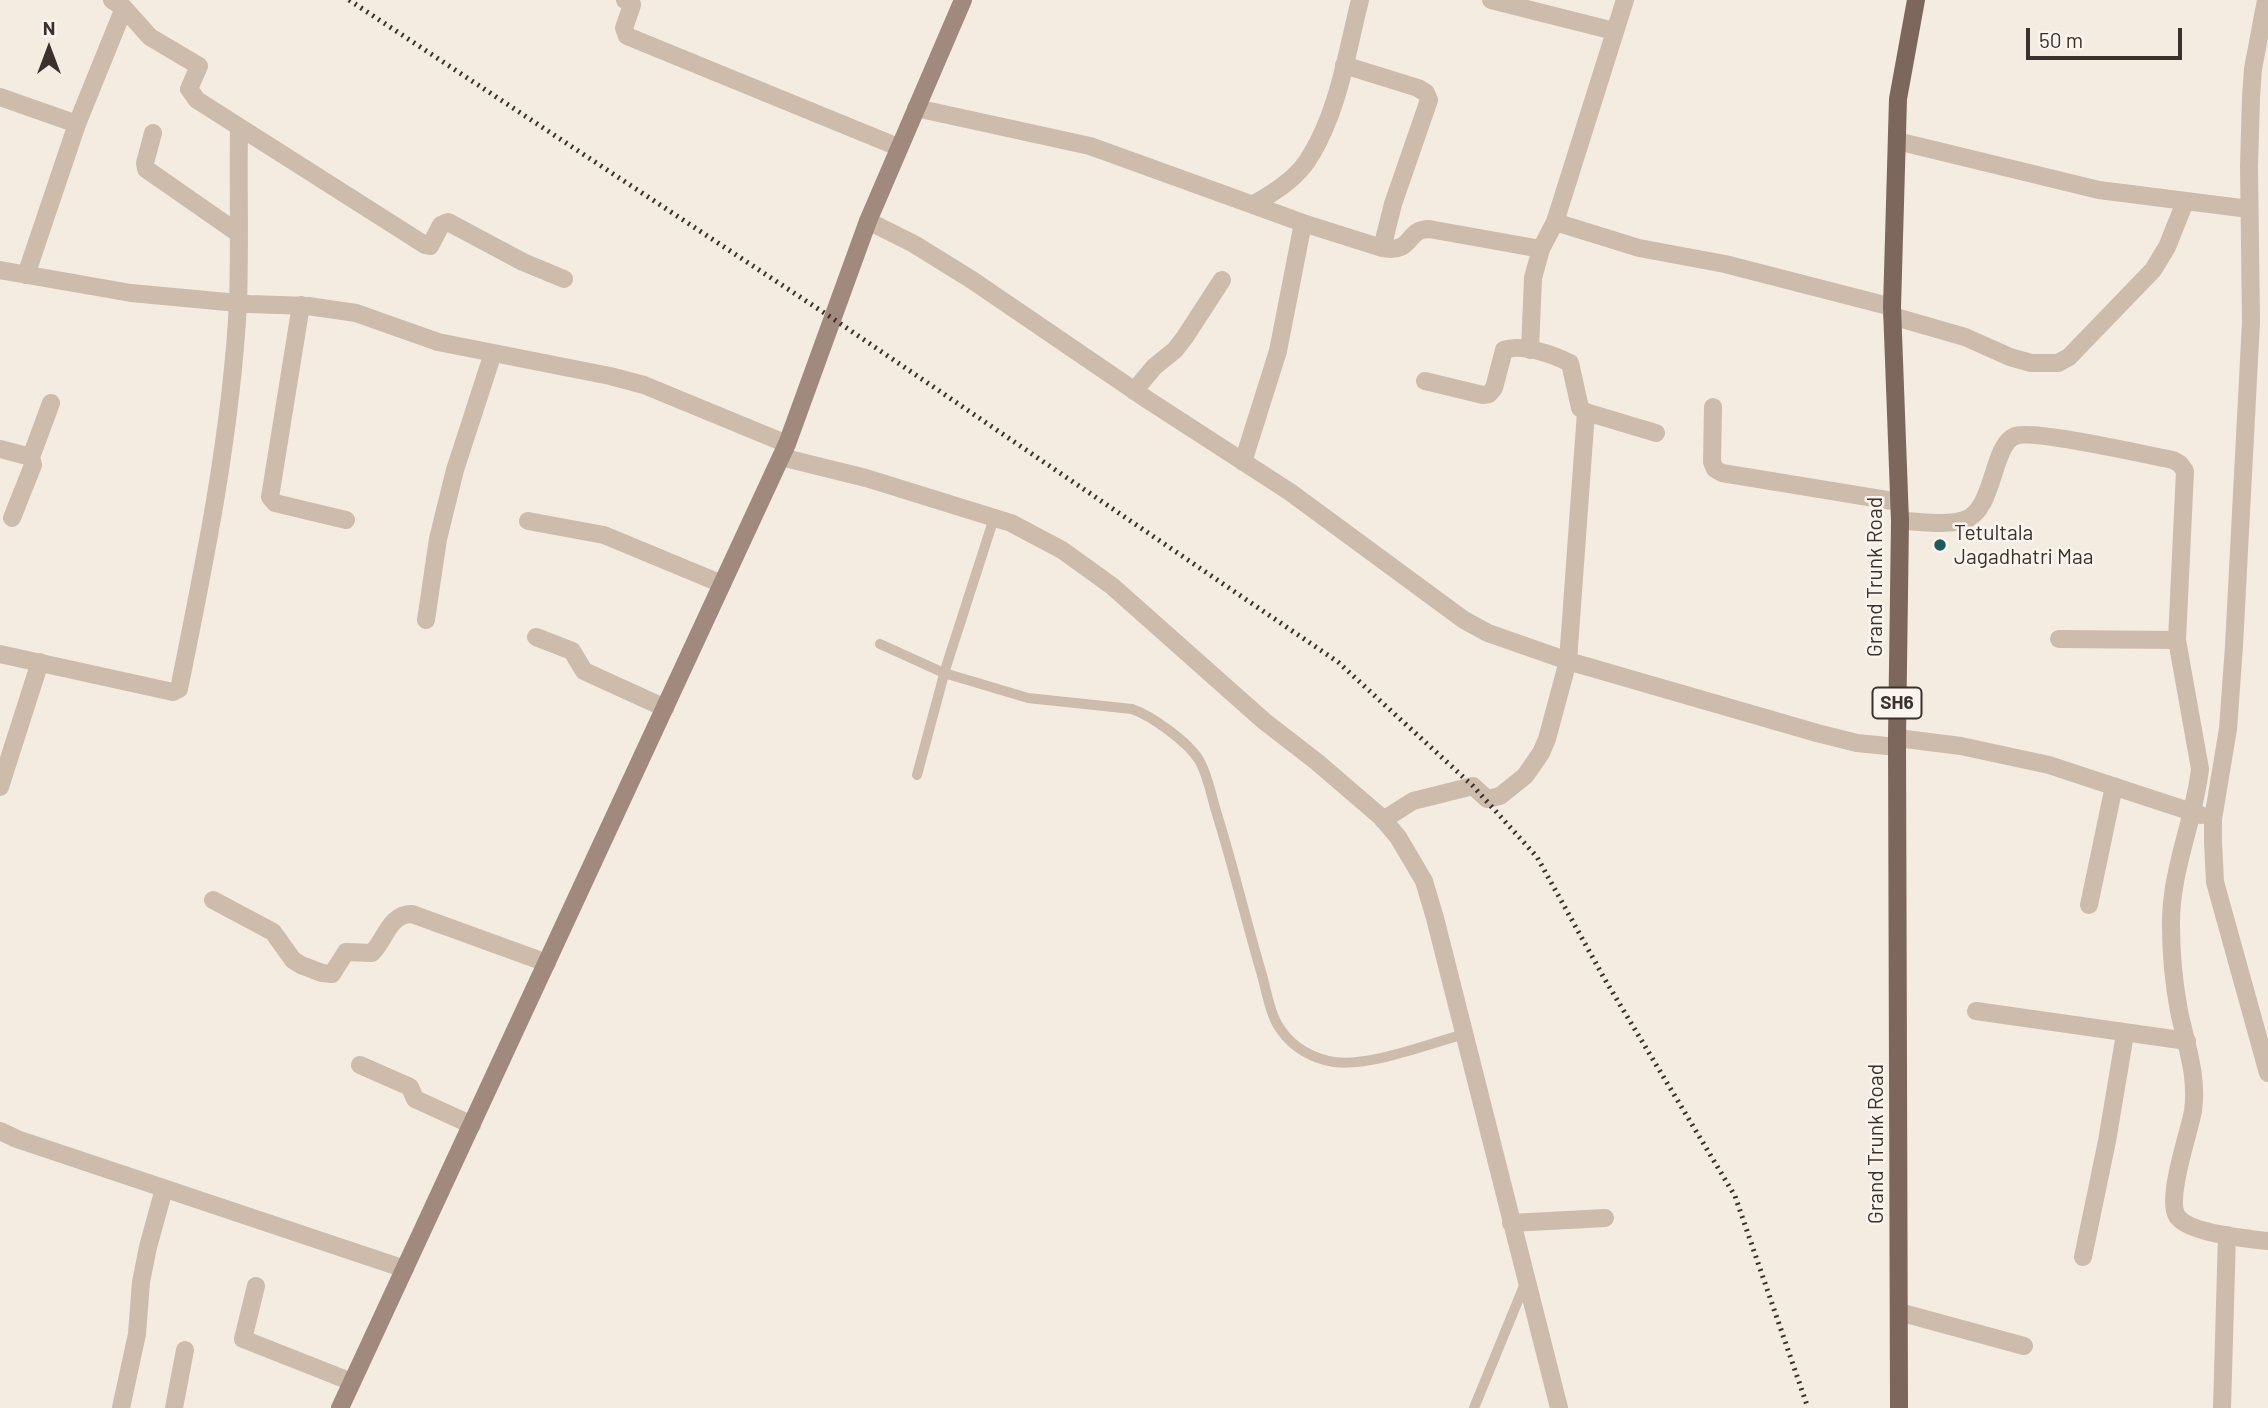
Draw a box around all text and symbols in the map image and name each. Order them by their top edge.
north arrow [14,14,84,84]
scale bar [2030,14,2186,58]
text: N [43,16,55,39]
text: 50 m [2039,27,2083,52]
street label: Grand Trunk Road [1862,497,1888,657]
place label: Tetultala Jagadhatri Maa [1954,520,2094,570]
marker: Tetultala Jagadhatri Maa [1932,537,1948,553]
road number: SH6 [1872,688,1922,718]
street label: Grand Trunk Road [1863,1064,1889,1224]

